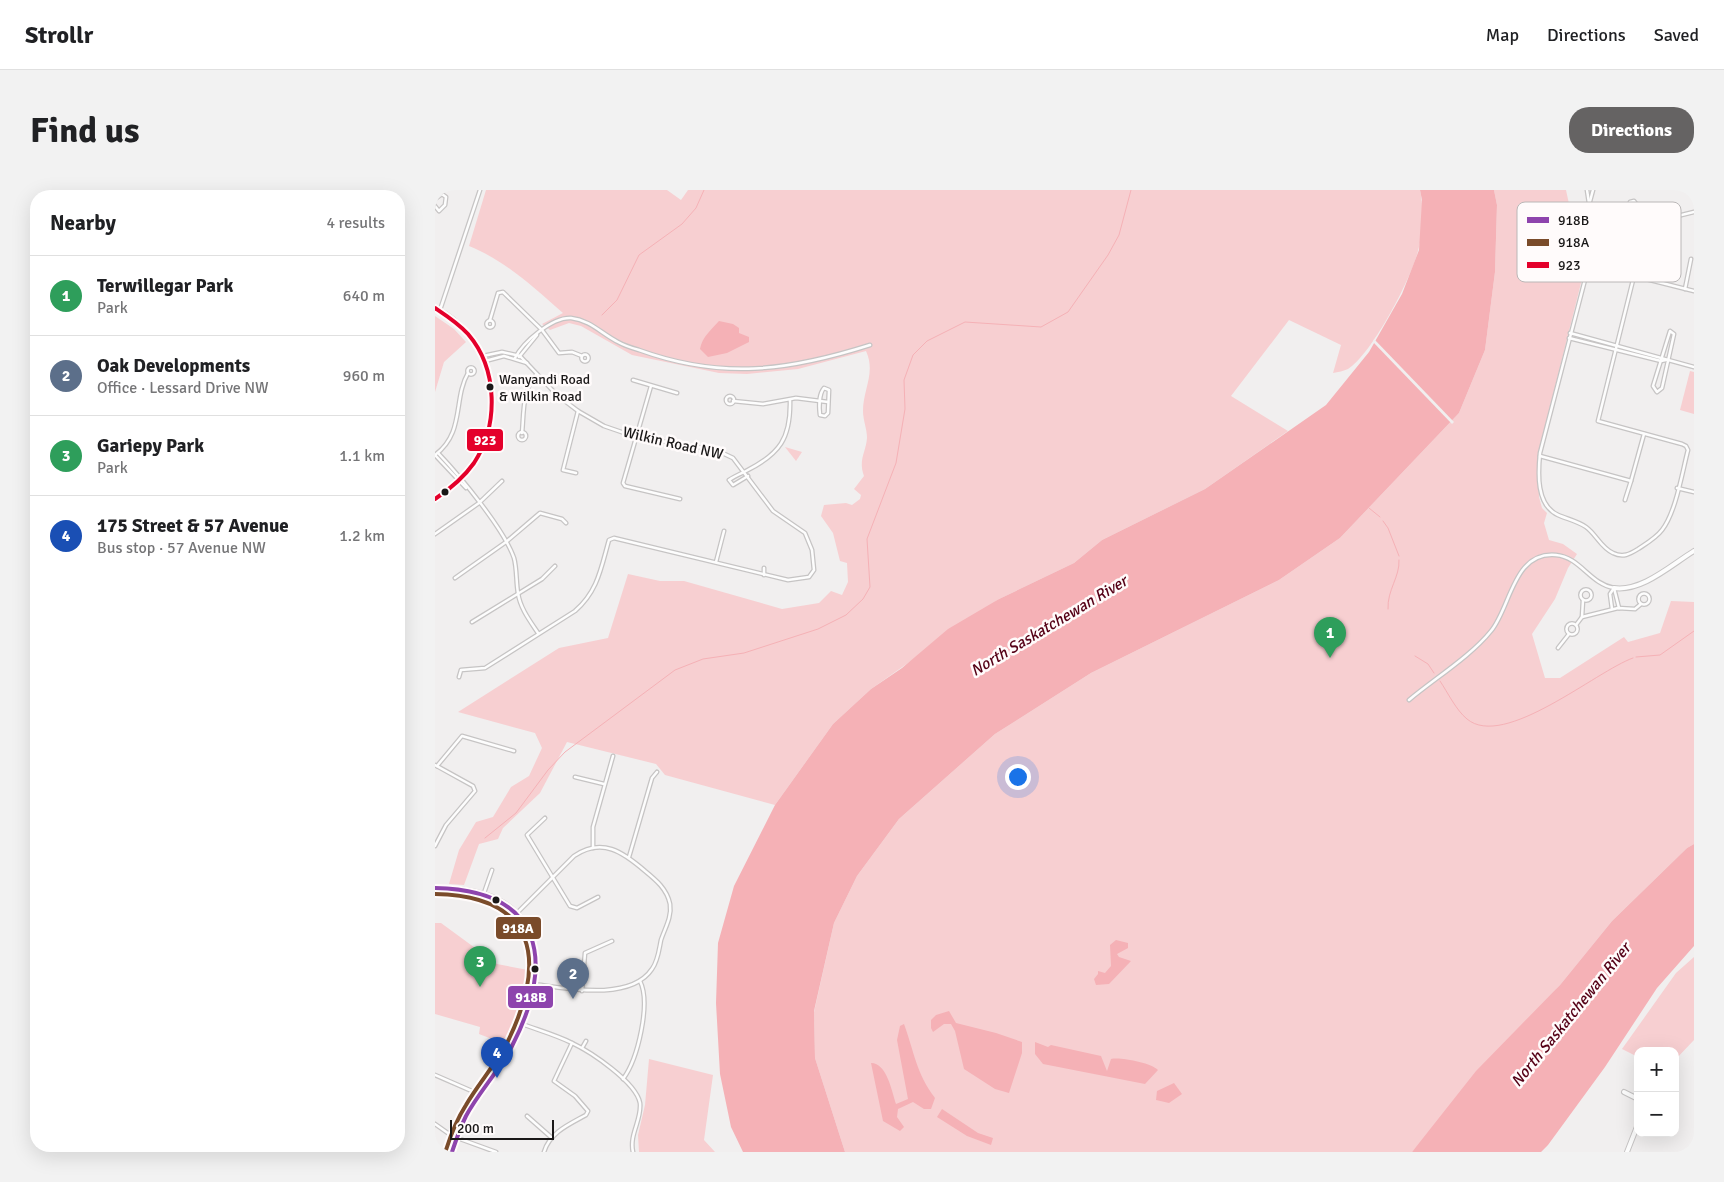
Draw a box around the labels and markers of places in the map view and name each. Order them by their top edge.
place label: Wanyandi Road & Wilkin Road [499,371,590,405]
marker: Wanyandi Road & Wilkin Road [485,382,495,392]
unlabelled marker [440,487,450,497]
pin: 1 [1314,617,1346,658]
unlabelled marker [491,895,501,905]
pin: 3 [464,946,496,987]
pin: 2 [557,958,589,999]
unlabelled marker [530,964,540,974]
pin: 4 [481,1037,513,1078]

